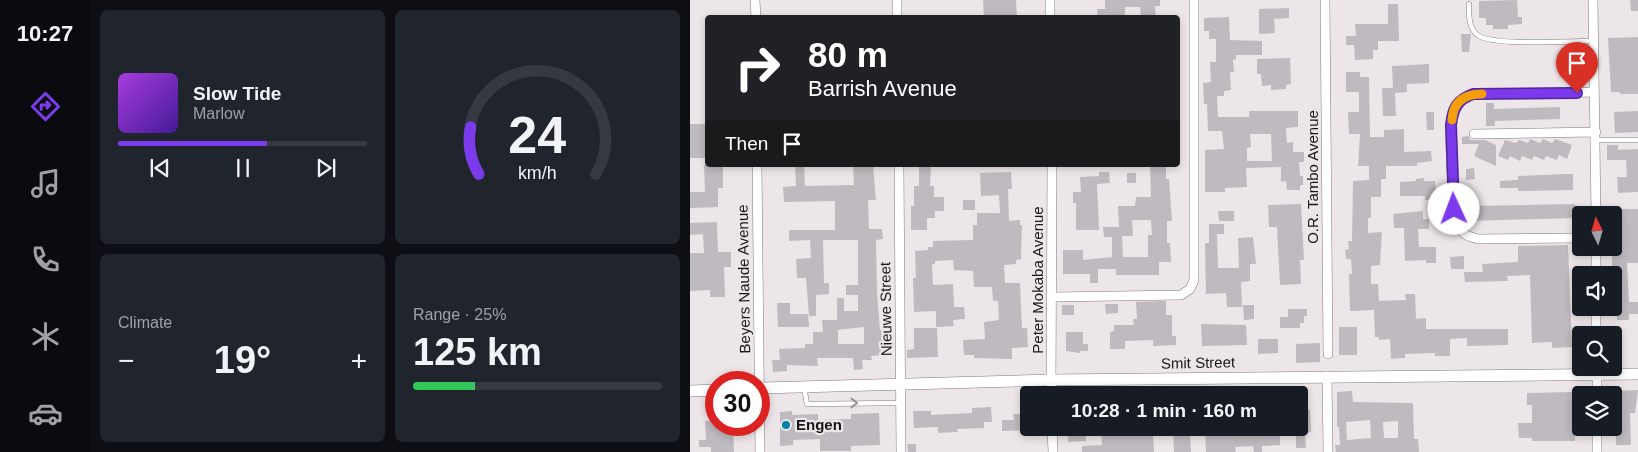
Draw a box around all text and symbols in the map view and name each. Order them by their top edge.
text: 10:27 [17,21,73,46]
icon: right [725,35,790,100]
text: 80 m [808,35,888,74]
pin [1556,42,1598,93]
icon: arrive [1563,49,1591,77]
text: Barrish Avenue [808,76,957,101]
text: Slow Tide [193,83,281,104]
icon: directions [28,89,63,124]
text: Marlow [193,105,245,122]
text: 24 [509,106,566,164]
street label: O.R. Tambo Avenue [1304,110,1321,244]
icon: arrive [778,130,806,158]
text: Then [725,133,768,154]
icon: previous [146,154,174,182]
icon: pause [229,154,257,182]
icon: next [312,154,340,182]
text: km/h [518,163,557,183]
icon: music [28,166,63,201]
position arrow [1427,182,1479,234]
street label: Beyers Naude Avenue [734,204,753,354]
street label: Peter Mokaba Avenue [1029,206,1046,354]
north arrow [1572,206,1622,256]
map controls [1572,206,1622,436]
icon: phone [28,242,63,277]
street label: Nieuwe Street [876,261,895,356]
button: sound [1572,266,1622,316]
text: Range · 25% [413,306,506,323]
text: Climate [118,314,172,331]
icon: climate [28,319,63,354]
button: search [1572,326,1622,376]
text: 125 km [413,331,542,373]
text: 19° [214,339,271,381]
text: − [118,345,134,376]
text: + [351,345,367,376]
street label: Smit Street [1161,353,1236,372]
speed limit sign: 30 [705,371,770,436]
button: layers [1572,386,1622,436]
icon: car [28,396,63,431]
one-way arrow [850,398,858,408]
text: 10:28 · 1 min · 160 m [1071,400,1257,421]
place label: Engen [796,416,842,433]
marker: Engen [780,419,792,431]

